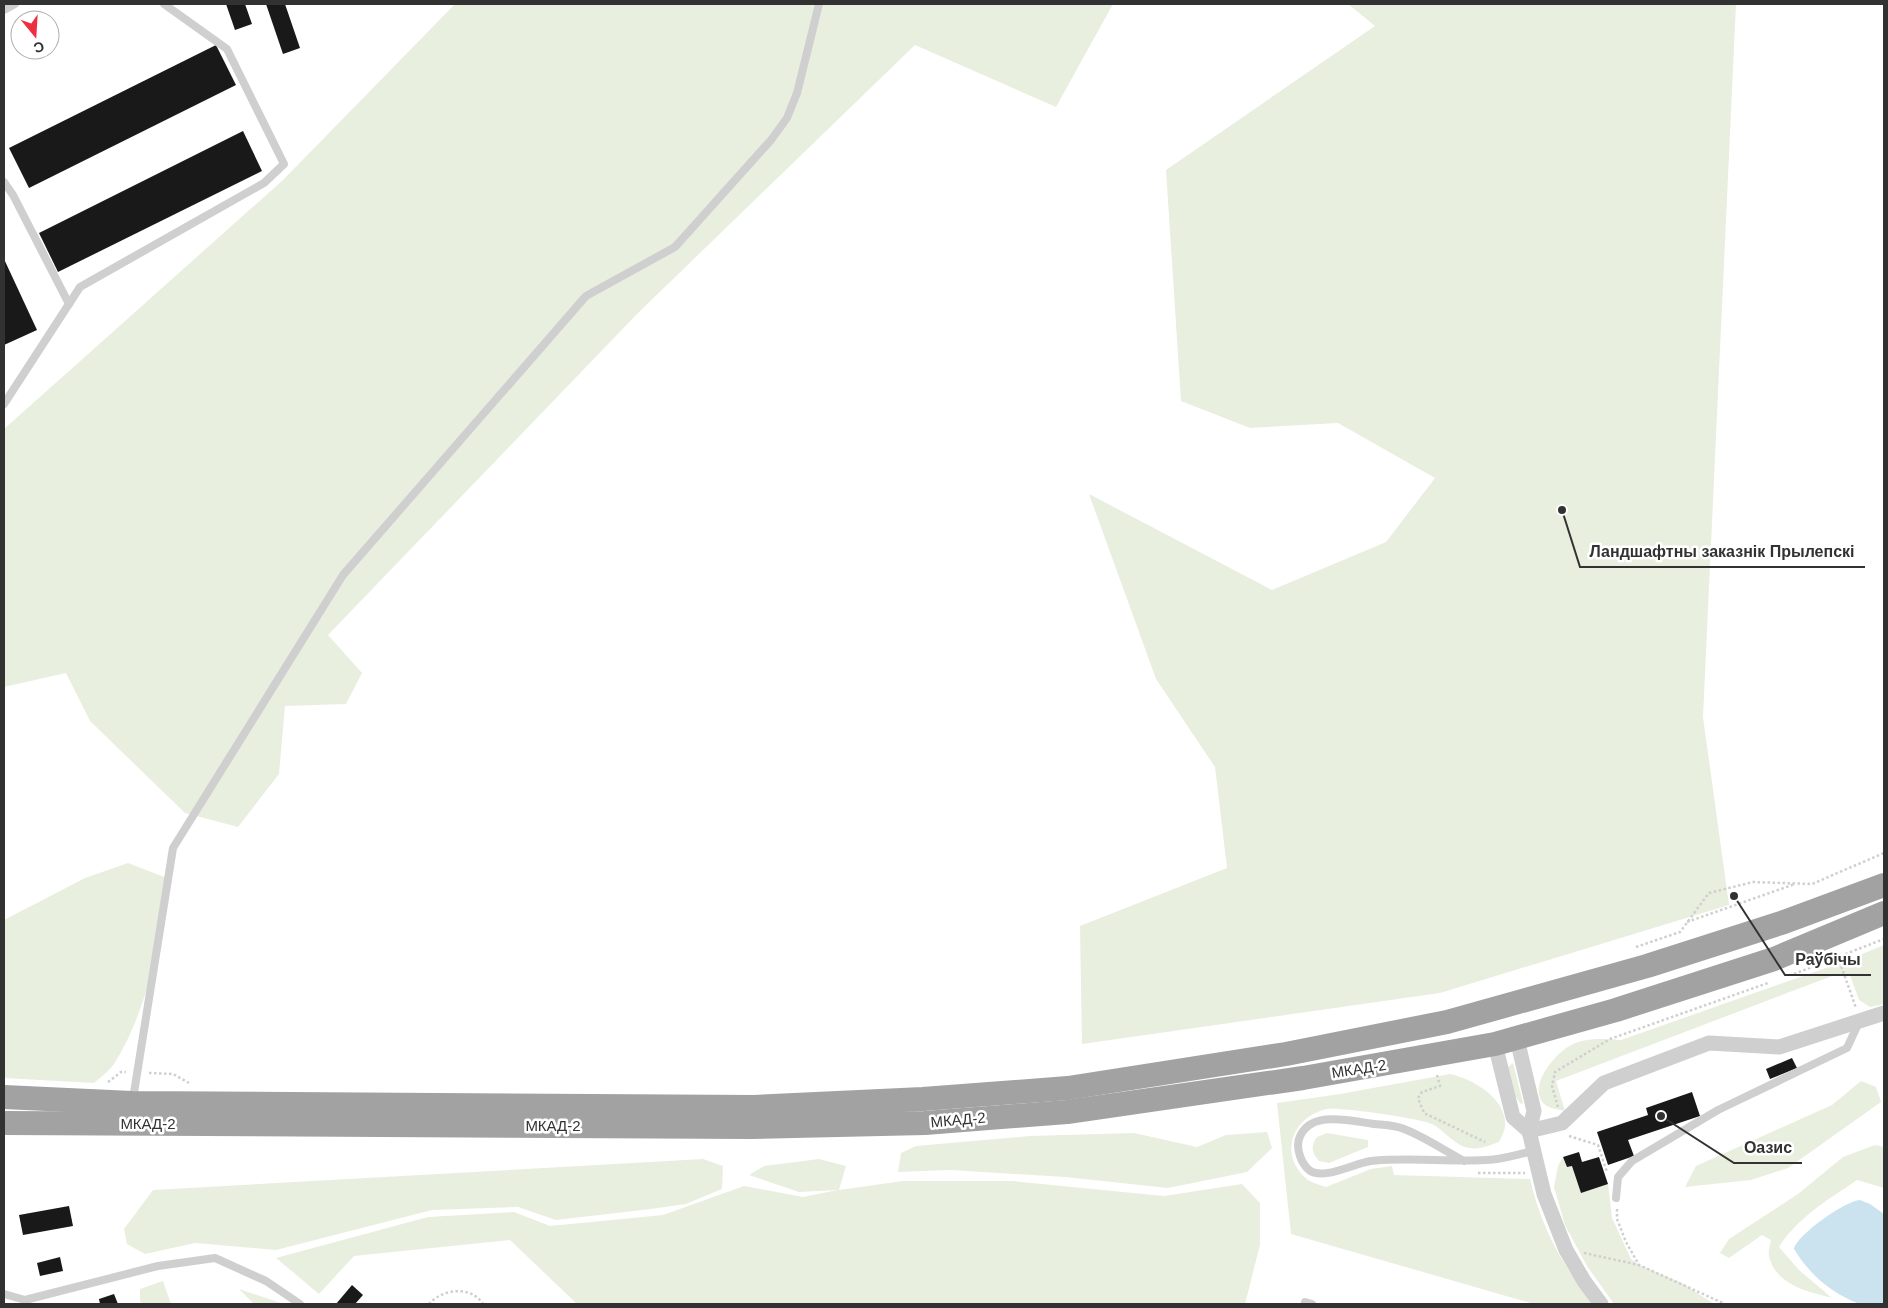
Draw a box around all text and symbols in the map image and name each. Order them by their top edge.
north arrow [10,10,60,60]
text: С [32,38,46,57]
callout: Ландшафтны заказнік Прылепскі [1580,536,1865,567]
text: Ландшафтны заказнік Прылепскі [1589,543,1855,560]
callout: Раўбічы [1785,944,1871,975]
text: Раўбічы [1795,951,1861,968]
street label: МКАД-2 [1330,1056,1388,1081]
street label: МКАД-2 [930,1109,986,1130]
street label: МКАД-2 [120,1115,176,1132]
street label: МКАД-2 [525,1117,581,1134]
callout: Оазис [1734,1132,1802,1163]
text: Оазис [1744,1139,1792,1156]

